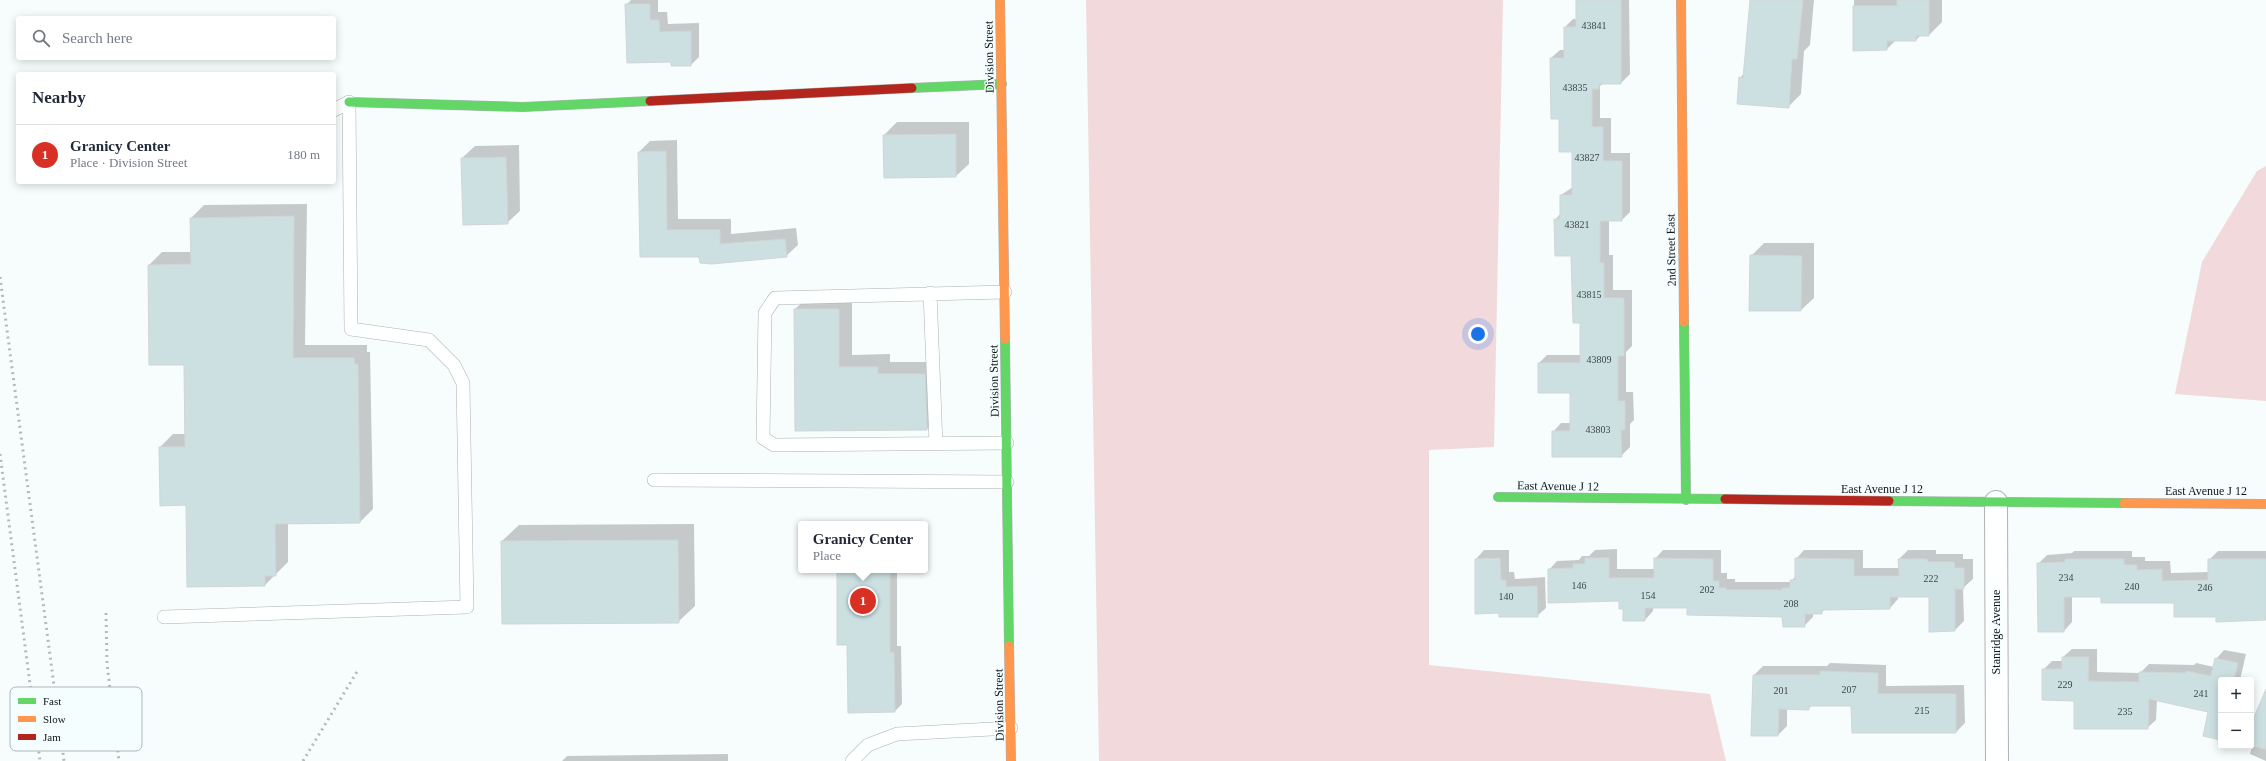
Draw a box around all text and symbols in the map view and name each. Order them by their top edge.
search box [16,16,336,60]
street label: Division Street [981,20,997,93]
house number: 43841 [1582,20,1607,31]
icon: search [30,27,52,49]
text: Search here [62,30,132,46]
house number: 43835 [1563,82,1588,93]
text: Nearby [32,88,86,107]
text: Granicy Center [70,138,170,154]
text: 1 [42,147,48,162]
text: 180 m [287,147,320,162]
house number: 43827 [1575,152,1600,163]
text: Place · Division Street [70,155,187,170]
street label: 2nd Street East [1663,213,1679,286]
house number: 43821 [1565,219,1590,230]
house number: 43815 [1577,289,1602,300]
your location [1468,324,1488,344]
street label: Division Street [986,344,1002,417]
house number: 43809 [1587,354,1612,365]
house number: 43803 [1586,424,1611,435]
street label: East Avenue J 12 [1517,478,1599,494]
street label: East Avenue J 12 [1841,482,1923,496]
street label: East Avenue J 12 [2165,484,2247,498]
popup [798,521,928,573]
text: Granicy Center [813,531,913,547]
text: Place [813,548,841,563]
house number: 234 [2059,572,2074,583]
house number: 222 [1924,573,1939,584]
house number: 146 [1572,580,1587,591]
house number: 240 [2125,581,2140,592]
house number: 246 [2198,582,2213,593]
house number: 202 [1700,584,1715,595]
pin: 1 [850,586,876,616]
house number: 154 [1641,590,1656,601]
street label: Stanridge Avenue [1989,590,2003,674]
house number: 140 [1499,591,1514,602]
house number: 208 [1784,598,1799,609]
street label: Division Street [991,668,1007,741]
map controls [2218,677,2254,749]
button: + [2218,677,2254,713]
house number: 229 [2058,679,2073,690]
house number: 207 [1842,684,1857,695]
house number: 201 [1774,685,1789,696]
legend [10,687,142,751]
house number: 241 [2194,688,2209,699]
text: Fast [43,695,61,707]
house number: 215 [1915,705,1930,716]
house number: 235 [2118,706,2133,717]
text: Slow [43,713,66,725]
button: − [2218,713,2254,749]
text: Jam [43,731,61,743]

